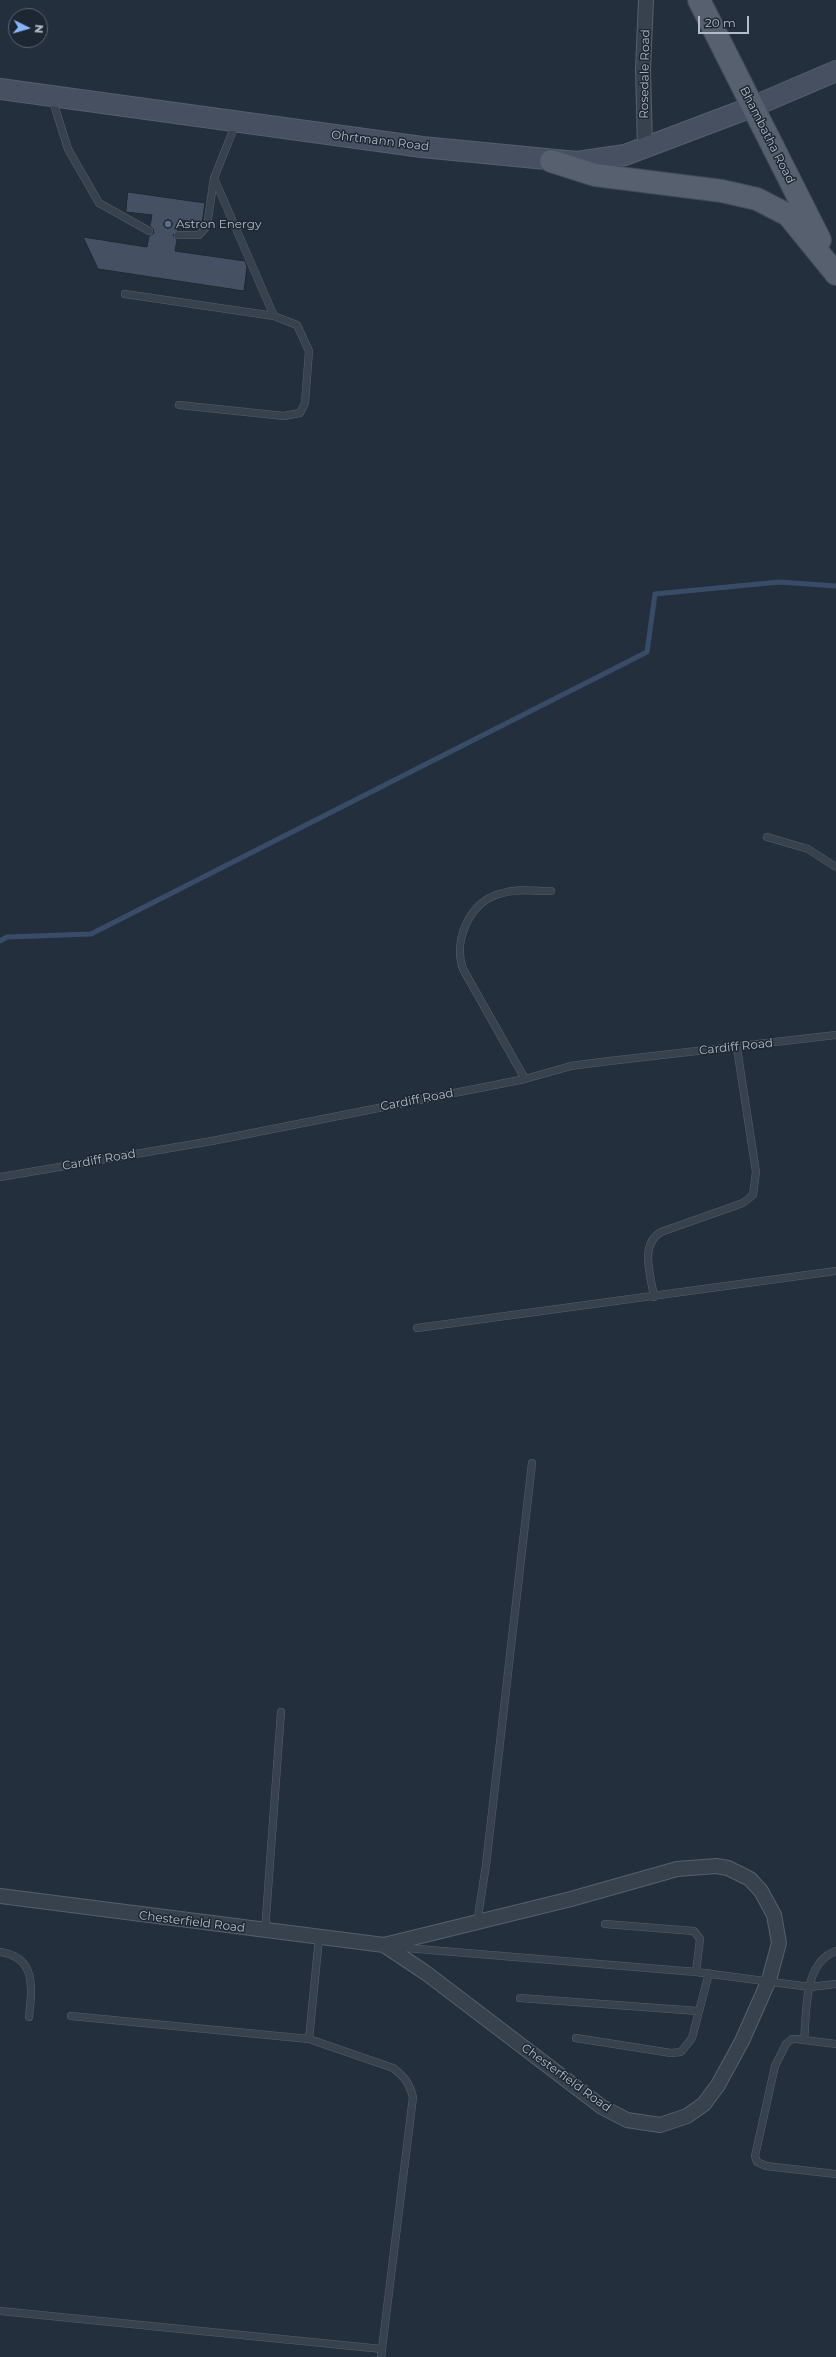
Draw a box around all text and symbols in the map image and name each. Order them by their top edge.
north arrow [8,8,48,48]
scale bar [700,8,751,34]
text: 20 m [705,15,736,30]
text: N [32,24,46,34]
street label: Rosedale Road [637,29,653,119]
street label: Bhambatha Road [736,84,798,186]
street label: Ohrtmann Road [330,128,430,154]
place label: Astron Energy [176,217,261,231]
marker: Astron Energy [163,219,173,229]
street label: Cardiff Road [698,1036,774,1058]
street label: Cardiff Road [379,1086,455,1114]
street label: Cardiff Road [61,1146,137,1174]
street label: Chesterfield Road [138,1908,246,1936]
street label: Chesterfield Road [518,2041,614,2115]

